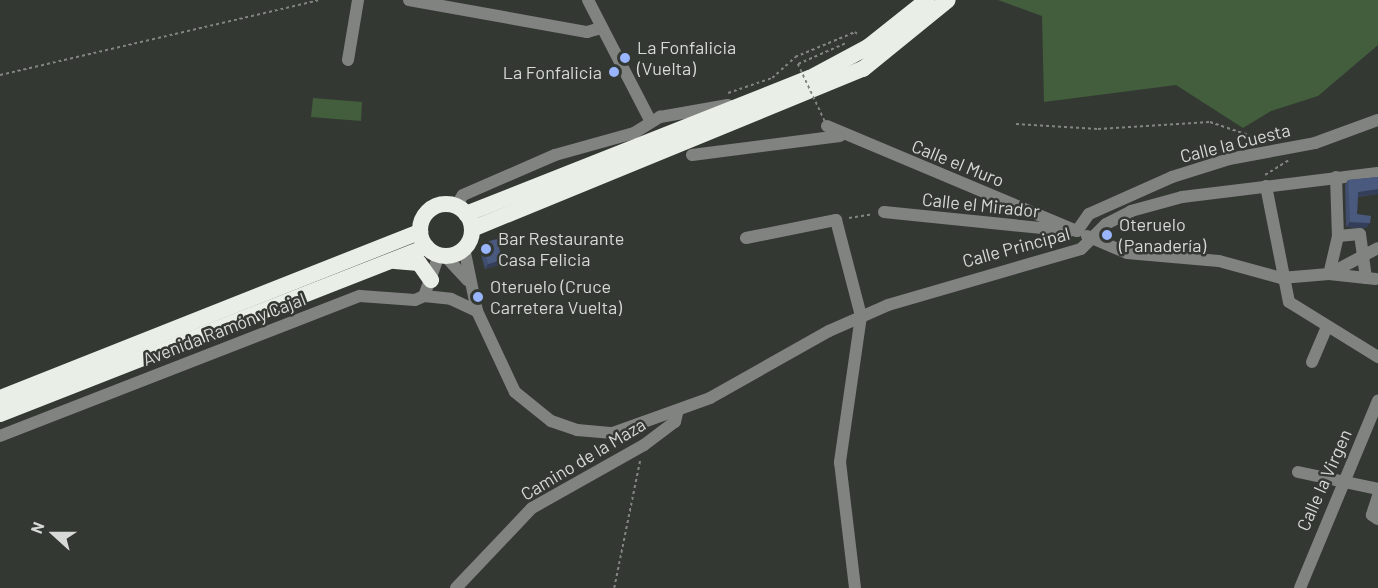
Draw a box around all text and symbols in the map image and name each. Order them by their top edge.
place label: La Fonfalicia (Vuelta) [637,37,736,80]
marker: La Fonfalicia (Vuelta) [618,51,632,65]
place label: La Fonfalicia [503,61,602,83]
marker: La Fonfalicia [607,65,621,79]
street label: Calle la Cuesta [1178,119,1292,167]
street label: Calle el Muro [909,135,1007,191]
street label: Calle el Mirador [921,188,1041,222]
place label: Oteruelo (Panadería) [1119,214,1206,256]
street label: Calle Principal [960,222,1072,272]
place label: Bar Restaurante Casa Felicia [498,228,624,270]
marker: Oteruelo (Panadería) [1100,228,1114,242]
marker: Bar Restaurante Casa Felicia [479,242,493,256]
place label: Oteruelo (Cruce Carretera Vuelta) [490,276,622,318]
street label: Avenida Ramón y Cajal [139,288,309,370]
marker: Oteruelo (Cruce Carretera Vuelta) [471,290,485,304]
street label: Camino de la Maza [517,413,649,505]
street label: Calle la Virgen [1292,426,1356,534]
north arrow [24,504,84,564]
text: N [26,519,48,536]

